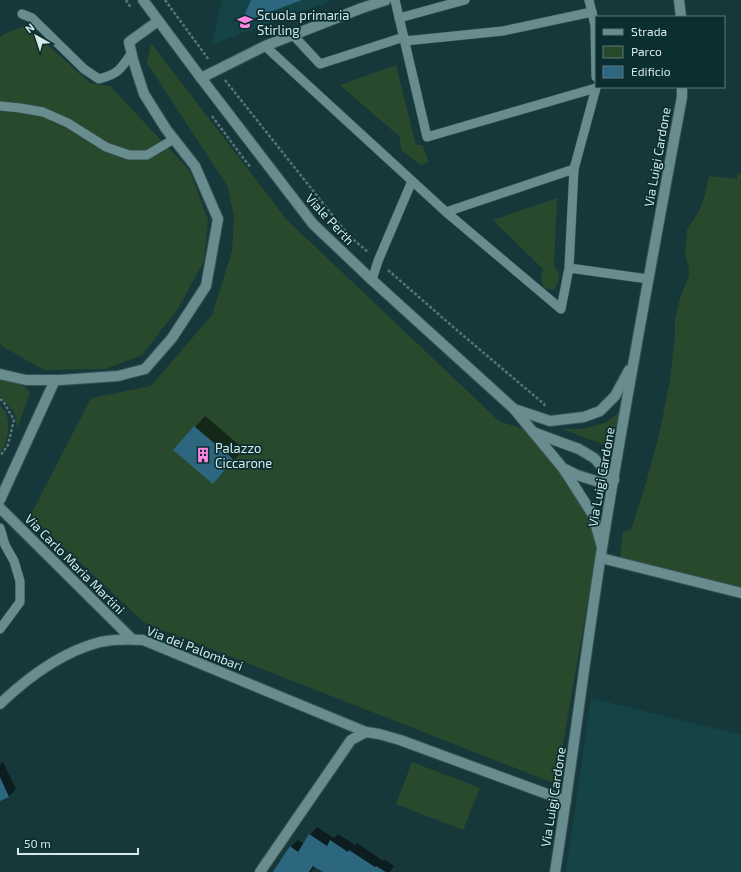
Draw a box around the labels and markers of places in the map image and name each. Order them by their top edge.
place label: Scuola primaria Stirling [257,7,349,38]
school or university icon: Scuola primaria Stirling [236,13,254,31]
place label: Palazzo Ciccarone [215,440,272,471]
building icon: Palazzo Ciccarone [194,446,212,464]

